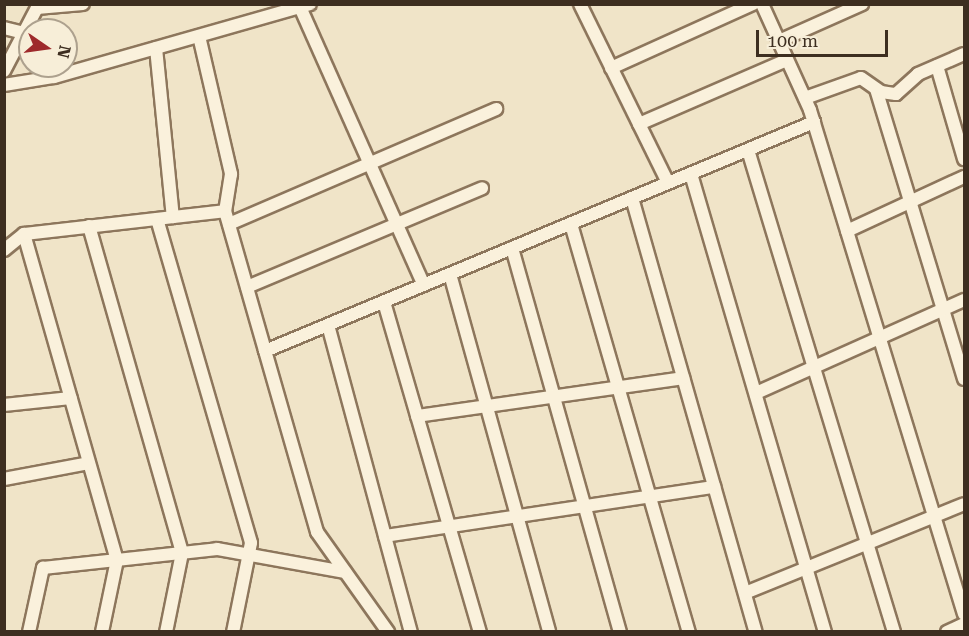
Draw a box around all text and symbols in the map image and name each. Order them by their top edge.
north arrow [18,18,78,78]
scale bar [759,18,891,56]
text: 100 m [767,30,818,51]
text: N [53,44,75,60]

